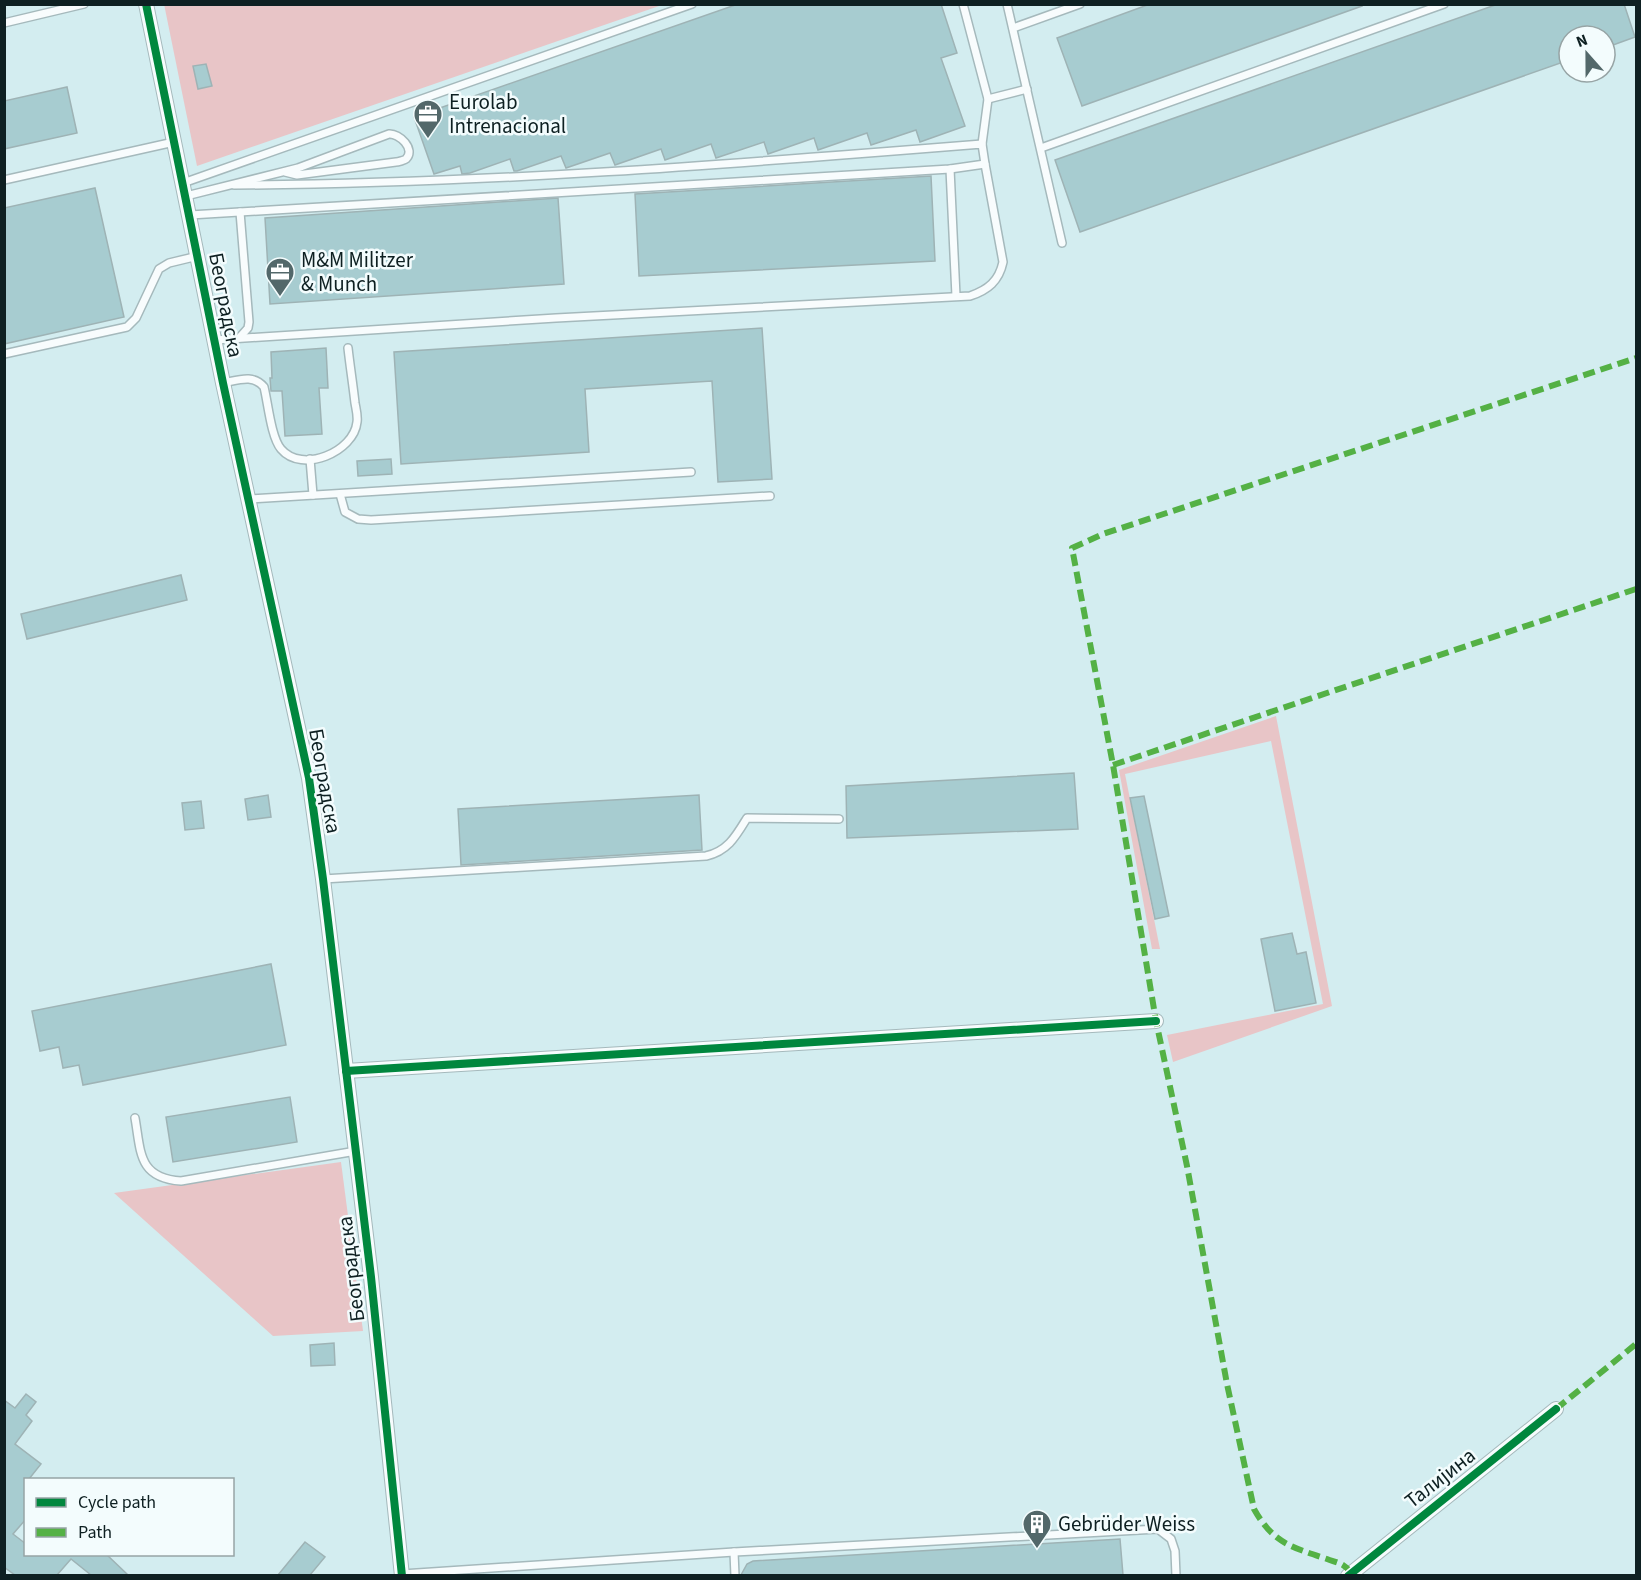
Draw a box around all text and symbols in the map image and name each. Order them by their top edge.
north arrow [1557,24,1617,84]
text: N [1573,29,1591,53]
place label: Eurolab Intrenacional [449,87,566,141]
office icon: Eurolab Intrenacional [412,98,444,140]
place label: M&M Militzer & Munch [301,245,414,299]
street label: Београдска [201,250,251,360]
office icon: M&M Militzer & Munch [264,256,296,298]
street label: Београдска [301,726,349,836]
street label: Београдска [330,1215,372,1323]
street label: Талијина [1398,1441,1482,1515]
legend [24,1478,234,1556]
text: Cycle path [78,1490,156,1515]
building icon: Gebrüder Weiss [1021,1508,1053,1550]
place label: Gebrüder Weiss [1058,1509,1195,1539]
text: Path [78,1520,112,1545]

